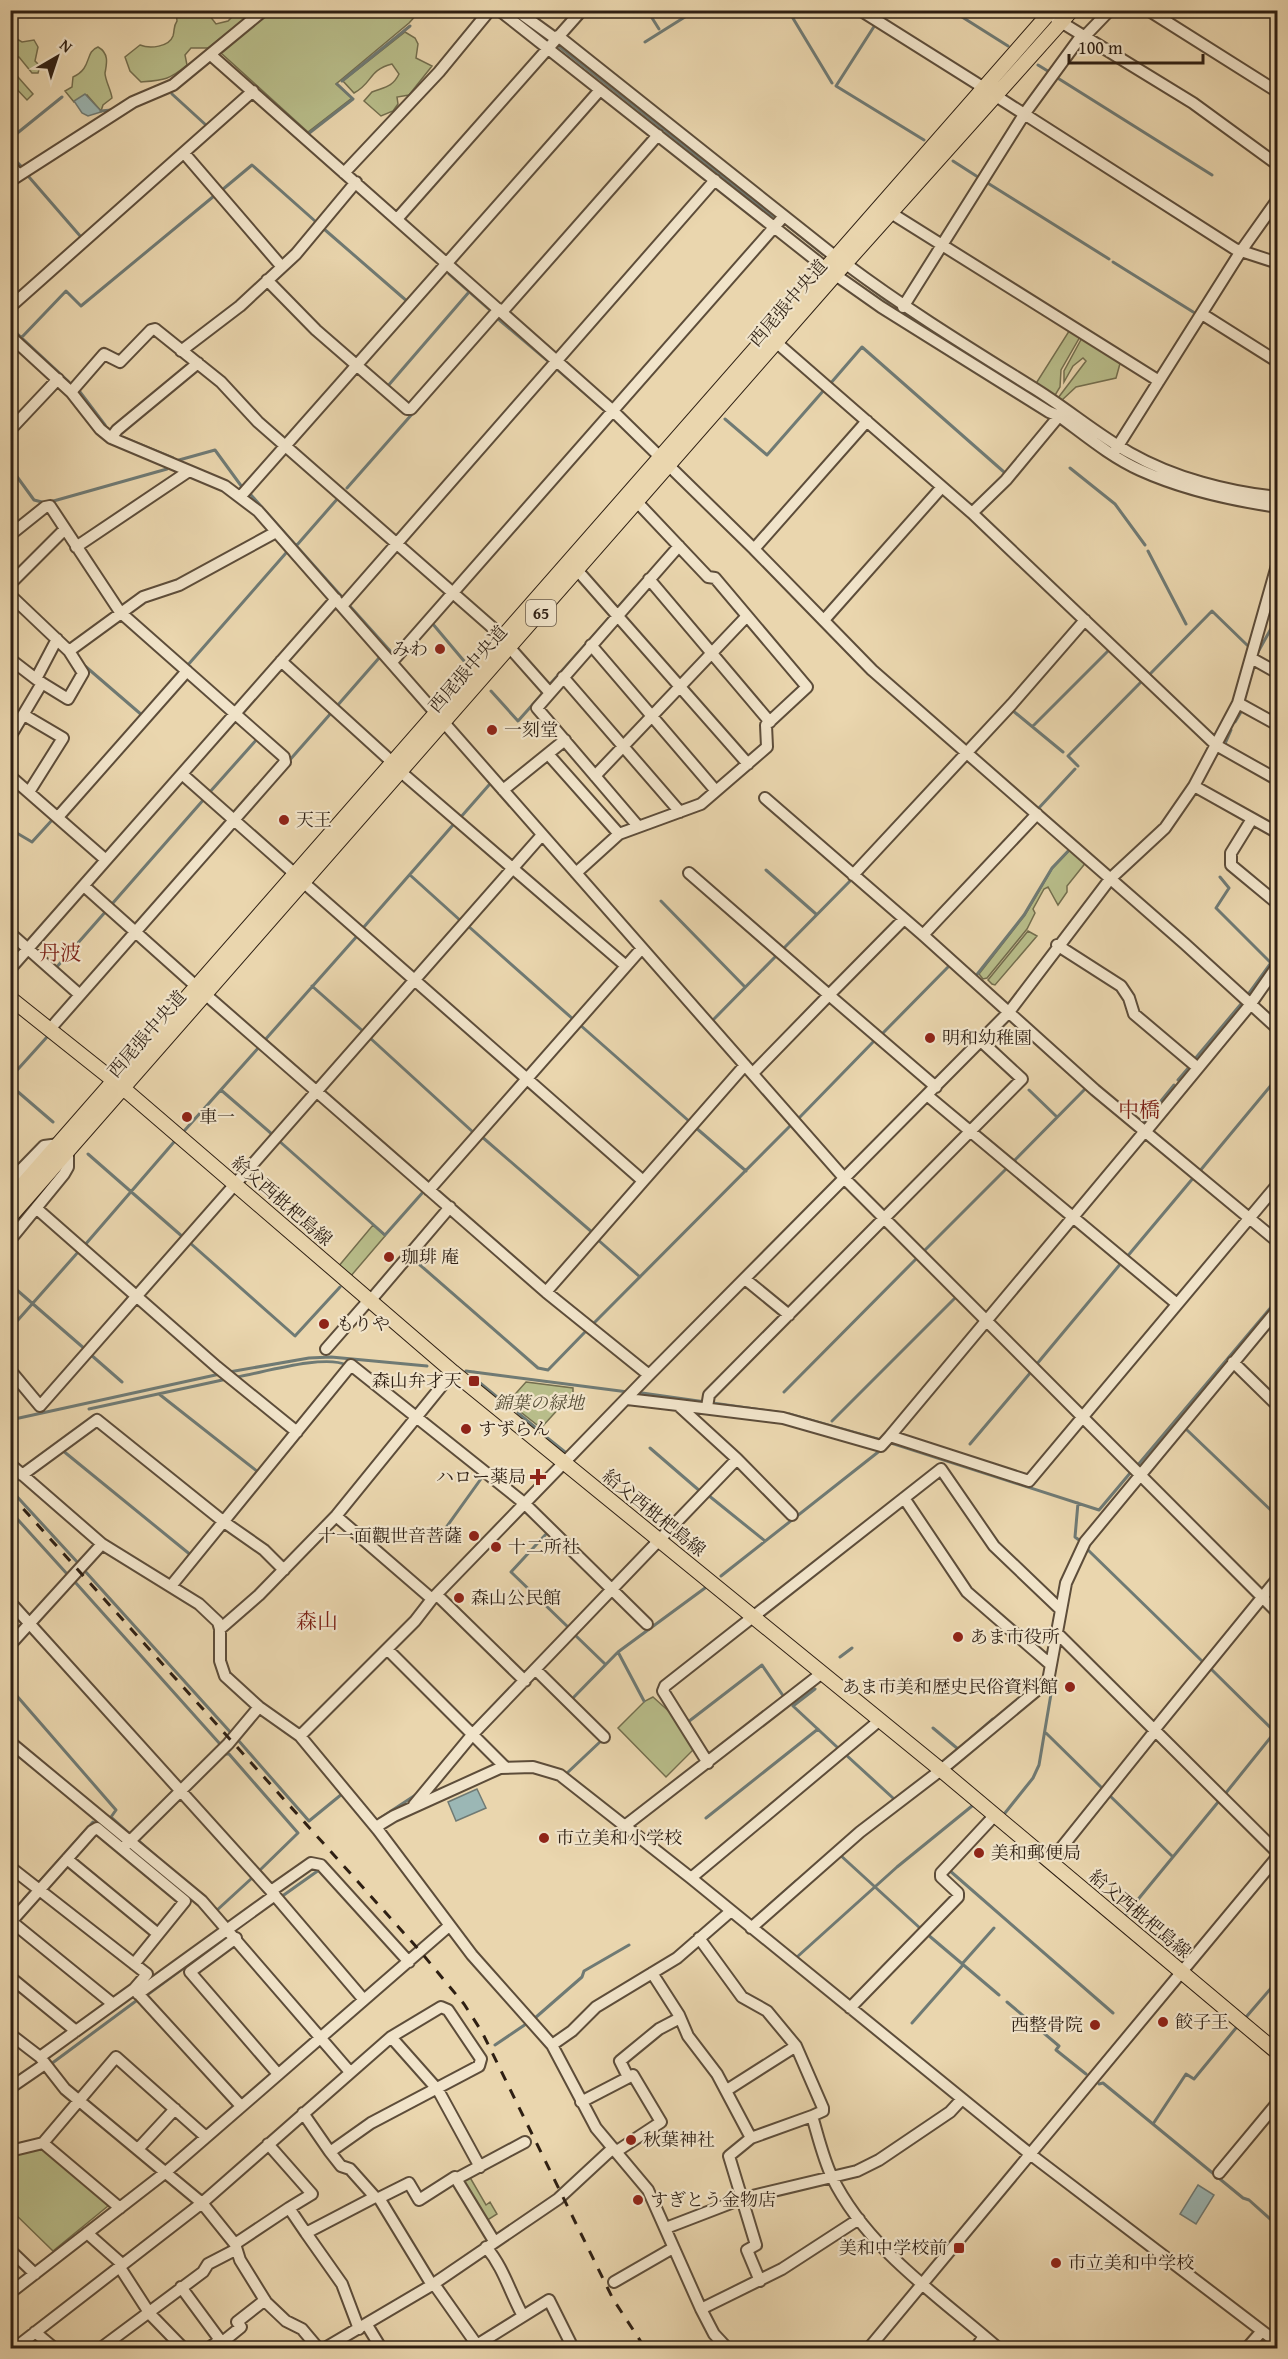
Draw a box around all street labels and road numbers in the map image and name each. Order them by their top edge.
street label: 西尾張中央道 [742,253,833,352]
road number: 65 [526,600,556,626]
street label: 西尾張中央道 [422,619,513,718]
street label: 西尾張中央道 [101,984,192,1083]
street label: 給父西枇杷島線 [226,1149,339,1252]
street label: 給父西枇杷島線 [597,1462,712,1563]
street label: 給父西枇杷島線 [1083,1863,1197,1964]

